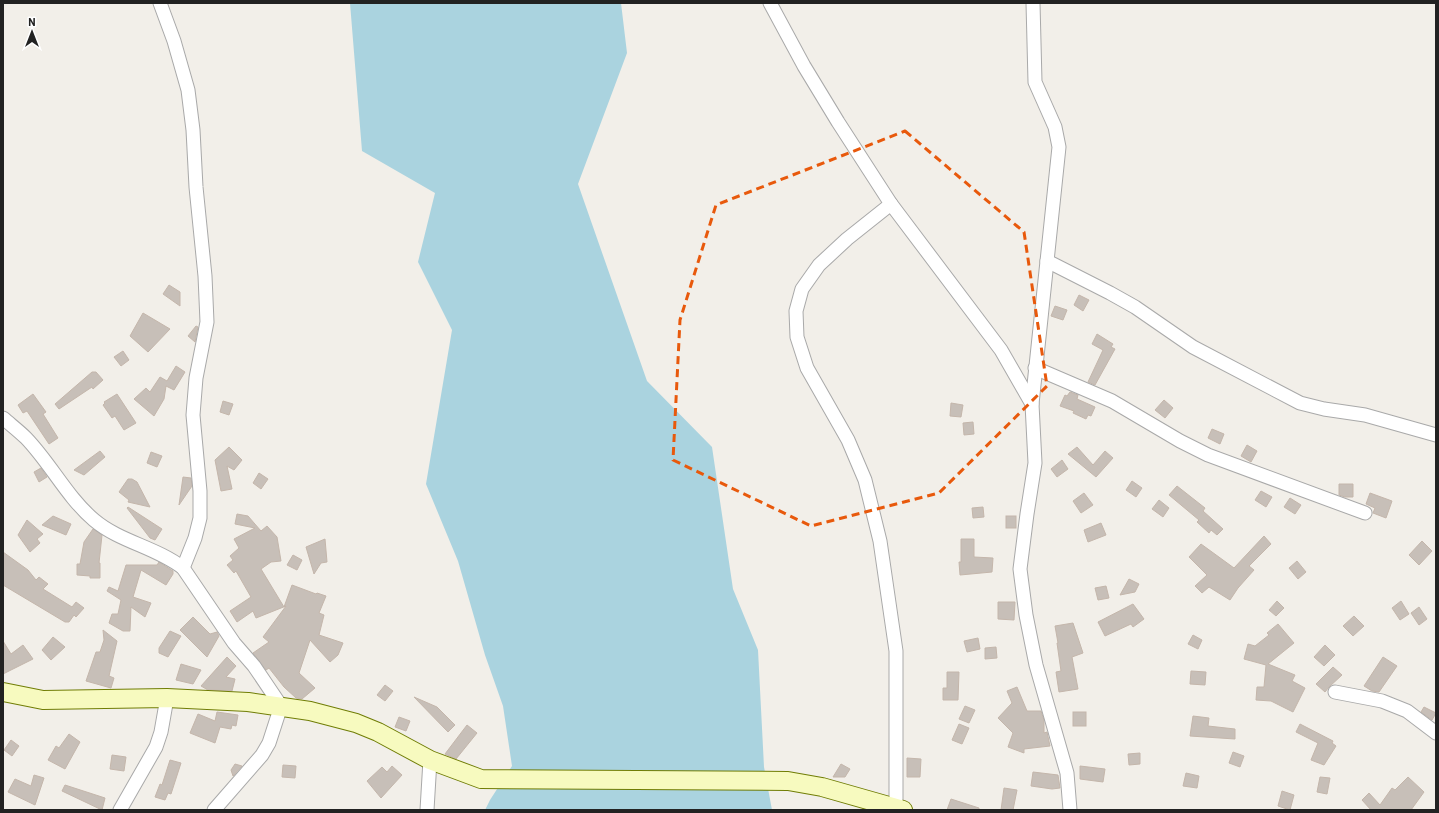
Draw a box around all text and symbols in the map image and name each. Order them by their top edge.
north arrow [12,12,52,52]
text: N [28,15,36,28]

